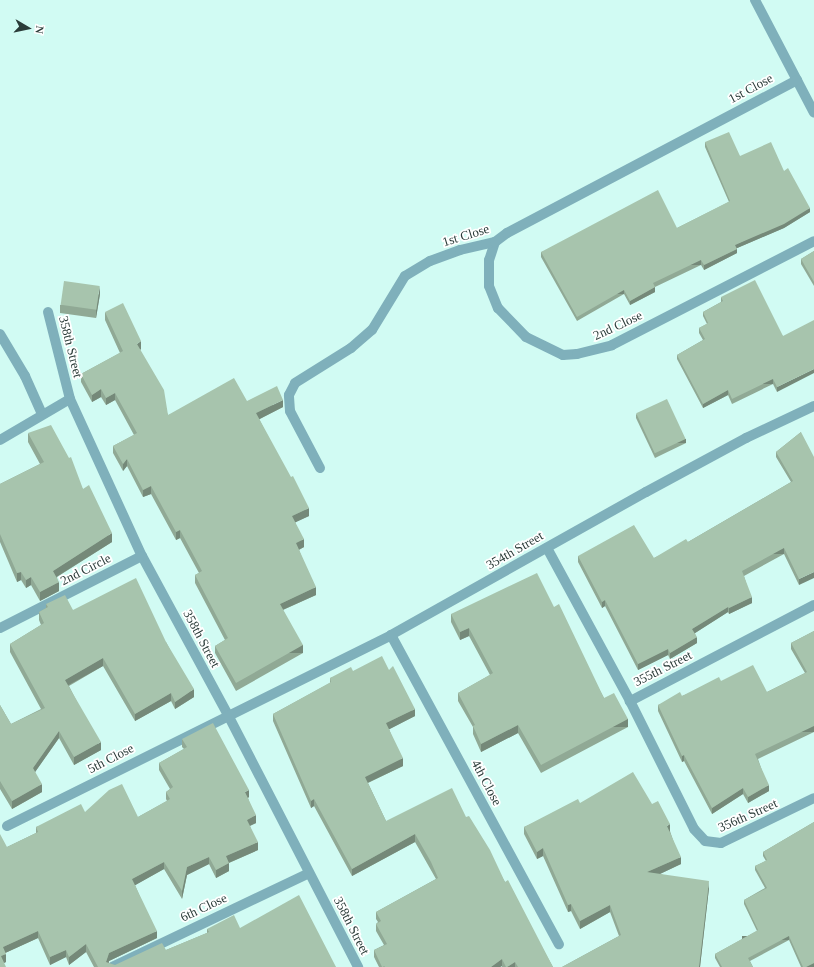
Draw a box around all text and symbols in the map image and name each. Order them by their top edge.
north arrow [8,8,48,48]
text: N [33,25,46,35]
street label: 1st Close [726,71,776,107]
street label: 1st Close [441,222,491,250]
street label: 2nd Close [591,308,645,344]
street label: 358th Street [55,314,85,380]
street label: 354th Street [484,528,546,574]
street label: 2nd Circle [58,551,114,589]
street label: 358th Street [179,607,223,671]
street label: 355th Street [631,648,695,690]
street label: 5th Close [85,741,137,777]
street label: 4th Close [467,757,505,809]
street label: 356th Street [716,796,780,836]
street label: 6th Close [178,890,230,926]
street label: 358th Street [330,894,372,958]

